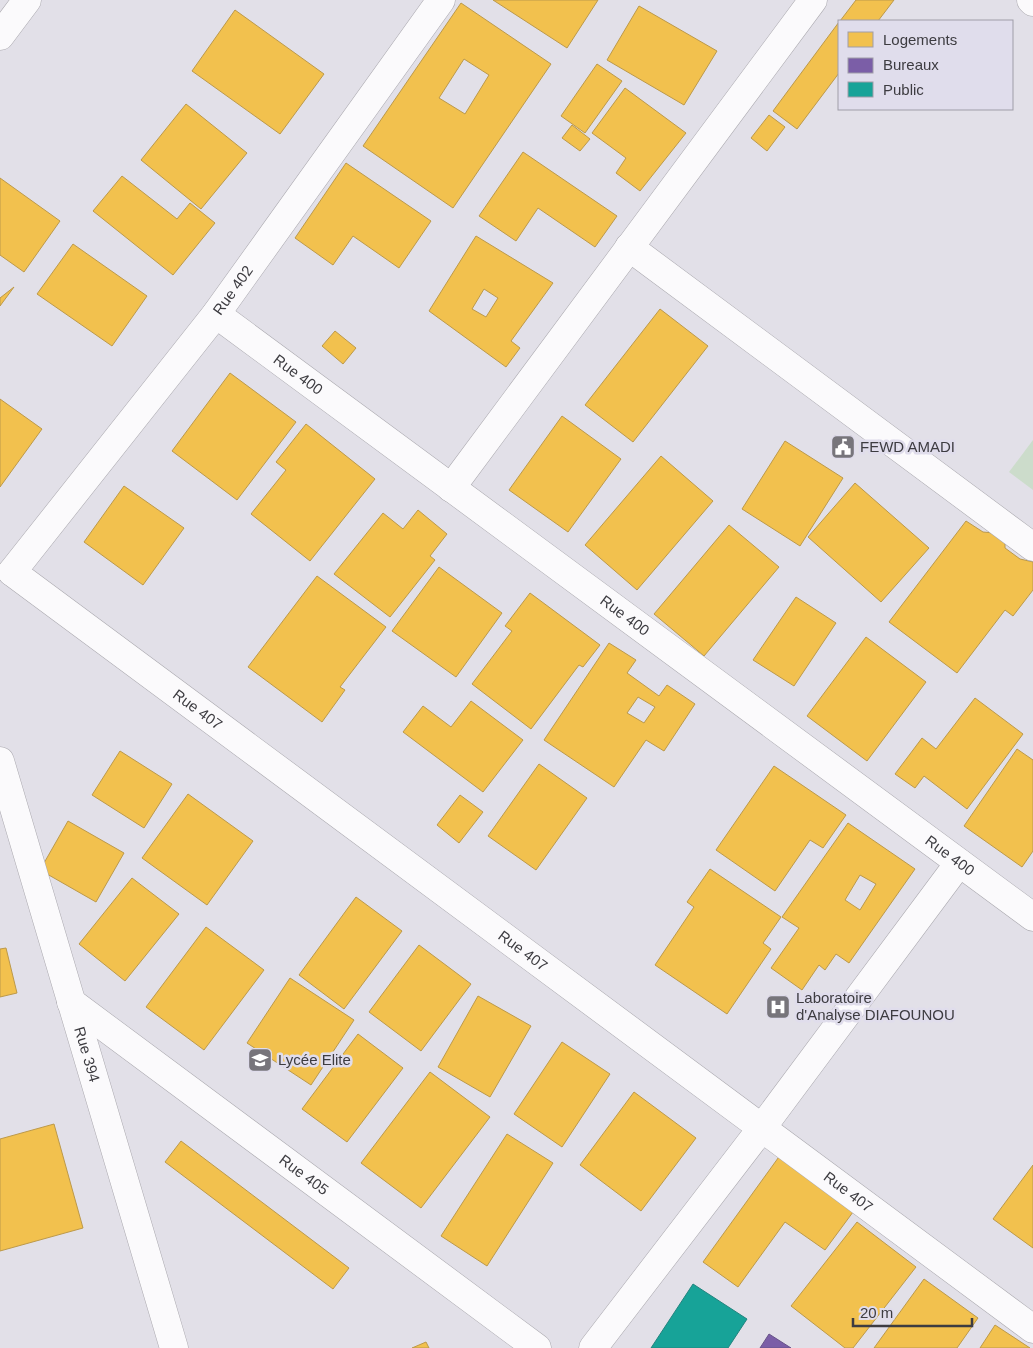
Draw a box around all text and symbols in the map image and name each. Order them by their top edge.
legend [838,20,1013,110]
text: Logements [883,31,957,48]
text: Bureaux [883,56,939,73]
text: Public [883,81,924,98]
street label: Rue 402 [209,262,256,318]
street label: Rue 400 [270,350,326,398]
public building icon: FEWD AMADI [830,434,856,460]
place label: FEWD AMADI [860,438,955,455]
street label: Rue 400 [597,592,653,639]
street label: Rue 407 [170,685,226,733]
street label: Rue 400 [922,831,978,879]
street label: Rue 407 [495,927,551,974]
place label: Laboratoire d'Analyse DIAFOUNOU [796,989,955,1023]
hospital icon: Laboratoire d'Analyse DIAFOUNOU [765,994,791,1020]
street label: Rue 394 [71,1025,104,1084]
school or university icon: Lycée Elite [247,1047,273,1073]
place label: Lycée Elite [278,1051,351,1068]
street label: Rue 405 [276,1151,332,1198]
street label: Rue 407 [821,1168,876,1215]
scale bar [853,1296,972,1328]
text: 20 m [860,1304,893,1321]

